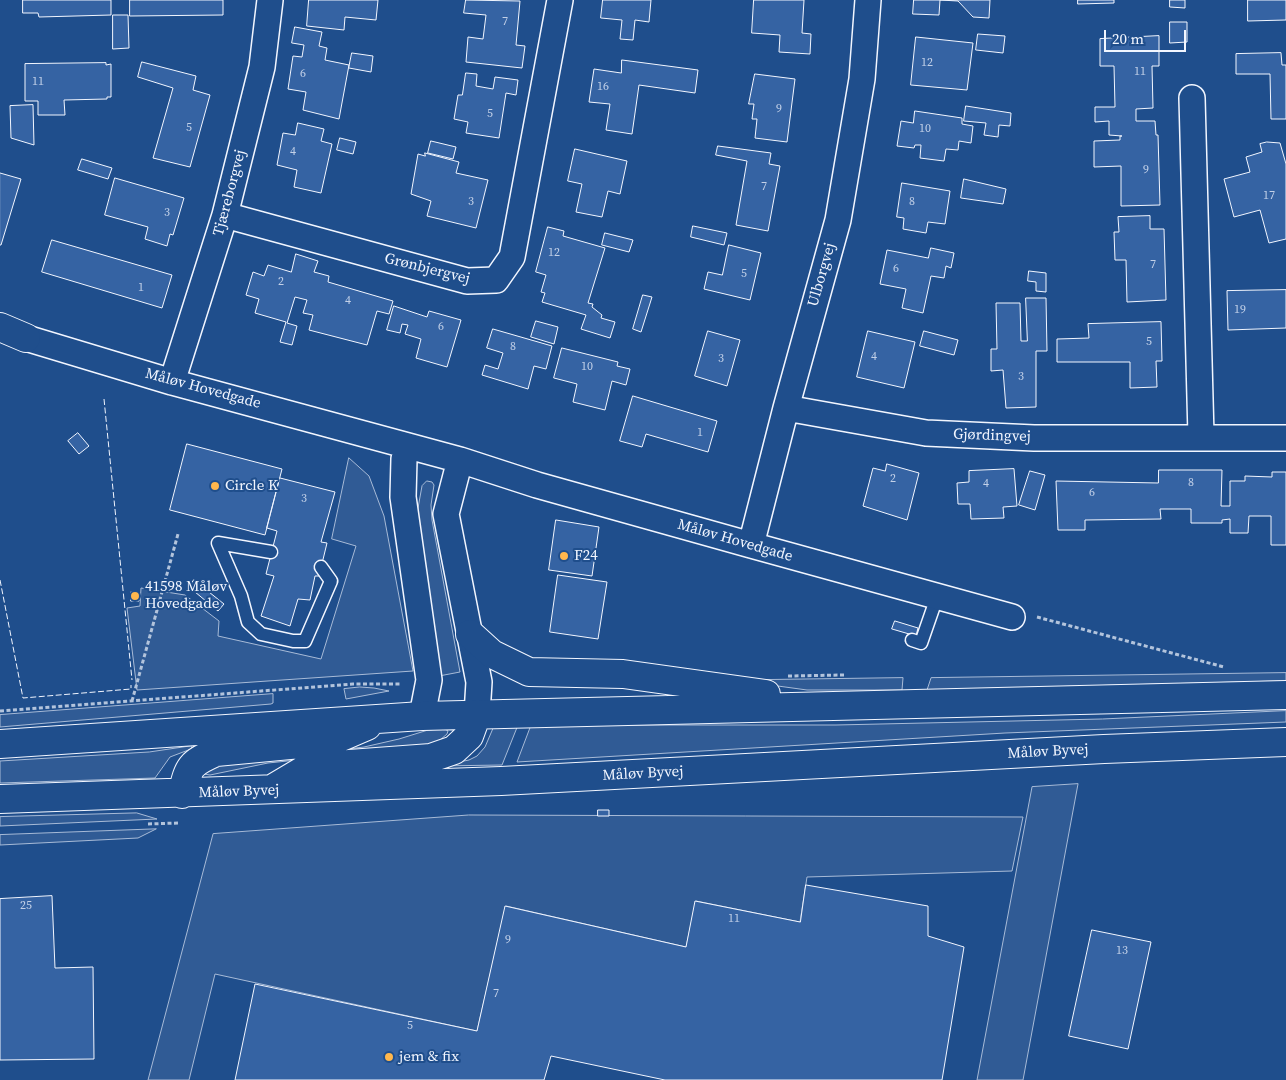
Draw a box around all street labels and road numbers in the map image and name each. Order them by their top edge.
street label: Tjæreborgvej [210,148,250,238]
street label: Ulborgvej [804,241,840,309]
street label: Grønbjergvej [382,250,472,288]
street label: Måløv Hovedgade [143,365,263,413]
street label: Gjørdingvej [953,426,1031,446]
street label: Måløv Hovedgade [675,516,795,566]
street label: Måløv Byvej [1007,741,1089,763]
street label: Måløv Byvej [602,763,684,785]
street label: Måløv Byvej [198,782,280,802]

